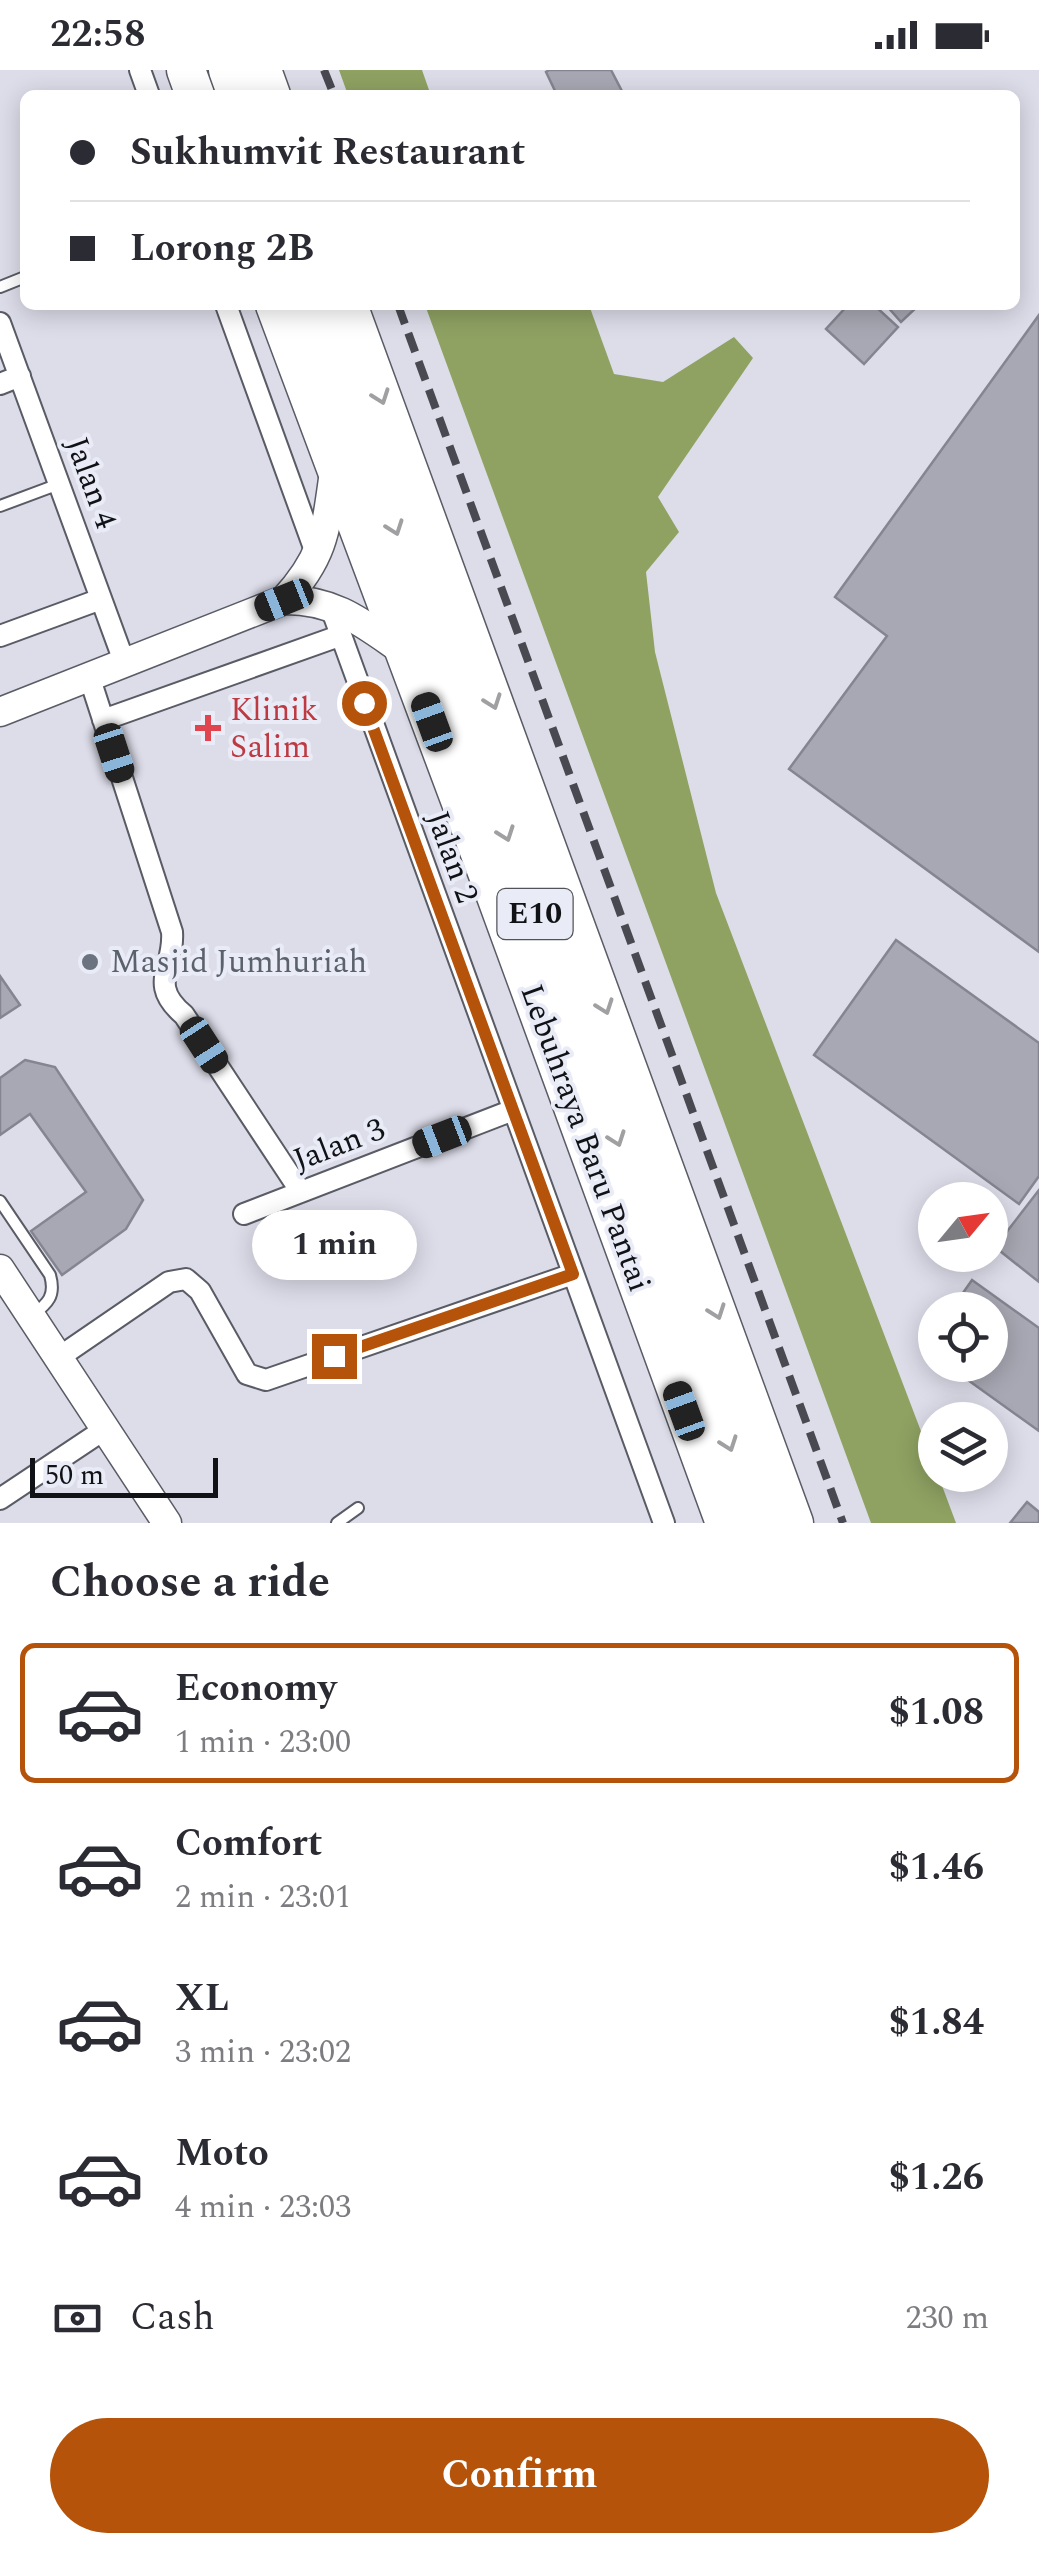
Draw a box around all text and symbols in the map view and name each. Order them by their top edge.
text: 22:58 [50,6,145,64]
text: Sukhumvit Restaurant [130,124,525,182]
text: Lorong 2B [130,220,314,278]
one-way arrow [369,387,390,404]
street label: Jalan 4 [52,430,130,536]
one-way arrow [383,519,404,536]
car [251,575,317,625]
route start [342,681,387,726]
place label: Klinik Salim [230,686,318,772]
car [408,689,456,755]
one-way arrow [481,692,502,709]
marker: Klinik Salim [195,715,221,741]
car [90,720,138,786]
street label: Jalan 2 [413,804,491,910]
one-way arrow [494,824,515,841]
road number: E10 [498,889,572,939]
place label: Masjid Jumhuriah [110,938,367,987]
marker: Masjid Jumhuriah [79,951,101,973]
street label: Lebuhraya Baru Pantai [507,977,663,1299]
one-way arrow [593,997,614,1014]
car [175,1012,233,1078]
street label: Jalan 3 [286,1105,392,1185]
car [409,1112,475,1162]
one-way arrow [605,1129,626,1146]
north arrow [918,1182,1008,1272]
map controls [918,1182,1008,1492]
callout: 1 min [252,1211,416,1281]
text: 1 min [292,1220,377,1269]
button: locate [918,1292,1008,1382]
one-way arrow [705,1302,725,1320]
route end [312,1334,357,1379]
car [660,1378,708,1444]
button: layers [918,1402,1008,1492]
one-way arrow [717,1435,738,1452]
scale bar [30,1453,218,1498]
text: 50 m [45,1454,104,1497]
text: Choose a ride [50,1548,330,1617]
text: Economy [175,1660,336,1718]
icon: car [55,1668,145,1758]
text: $1.08 [889,1684,984,1742]
text: 1 min · 23:00 [175,1718,351,1767]
text: Comfort [175,1815,322,1873]
icon: car [55,1823,145,1913]
text: $1.46 [889,1839,984,1897]
text: 2 min · 23:01 [175,1873,351,1922]
text: XL [175,1970,229,2028]
icon: car [55,1978,145,2068]
text: $1.84 [889,1994,984,2052]
text: 3 min · 23:02 [175,2028,351,2077]
text: Moto [175,2125,269,2183]
icon: car [55,2133,145,2223]
text: $1.26 [889,2149,984,2207]
text: 4 min · 23:03 [175,2183,351,2232]
text: Cash [130,2289,215,2347]
icon: cash [50,2291,105,2346]
text: 230 m [905,2294,989,2343]
button: Confirm [50,2418,989,2533]

